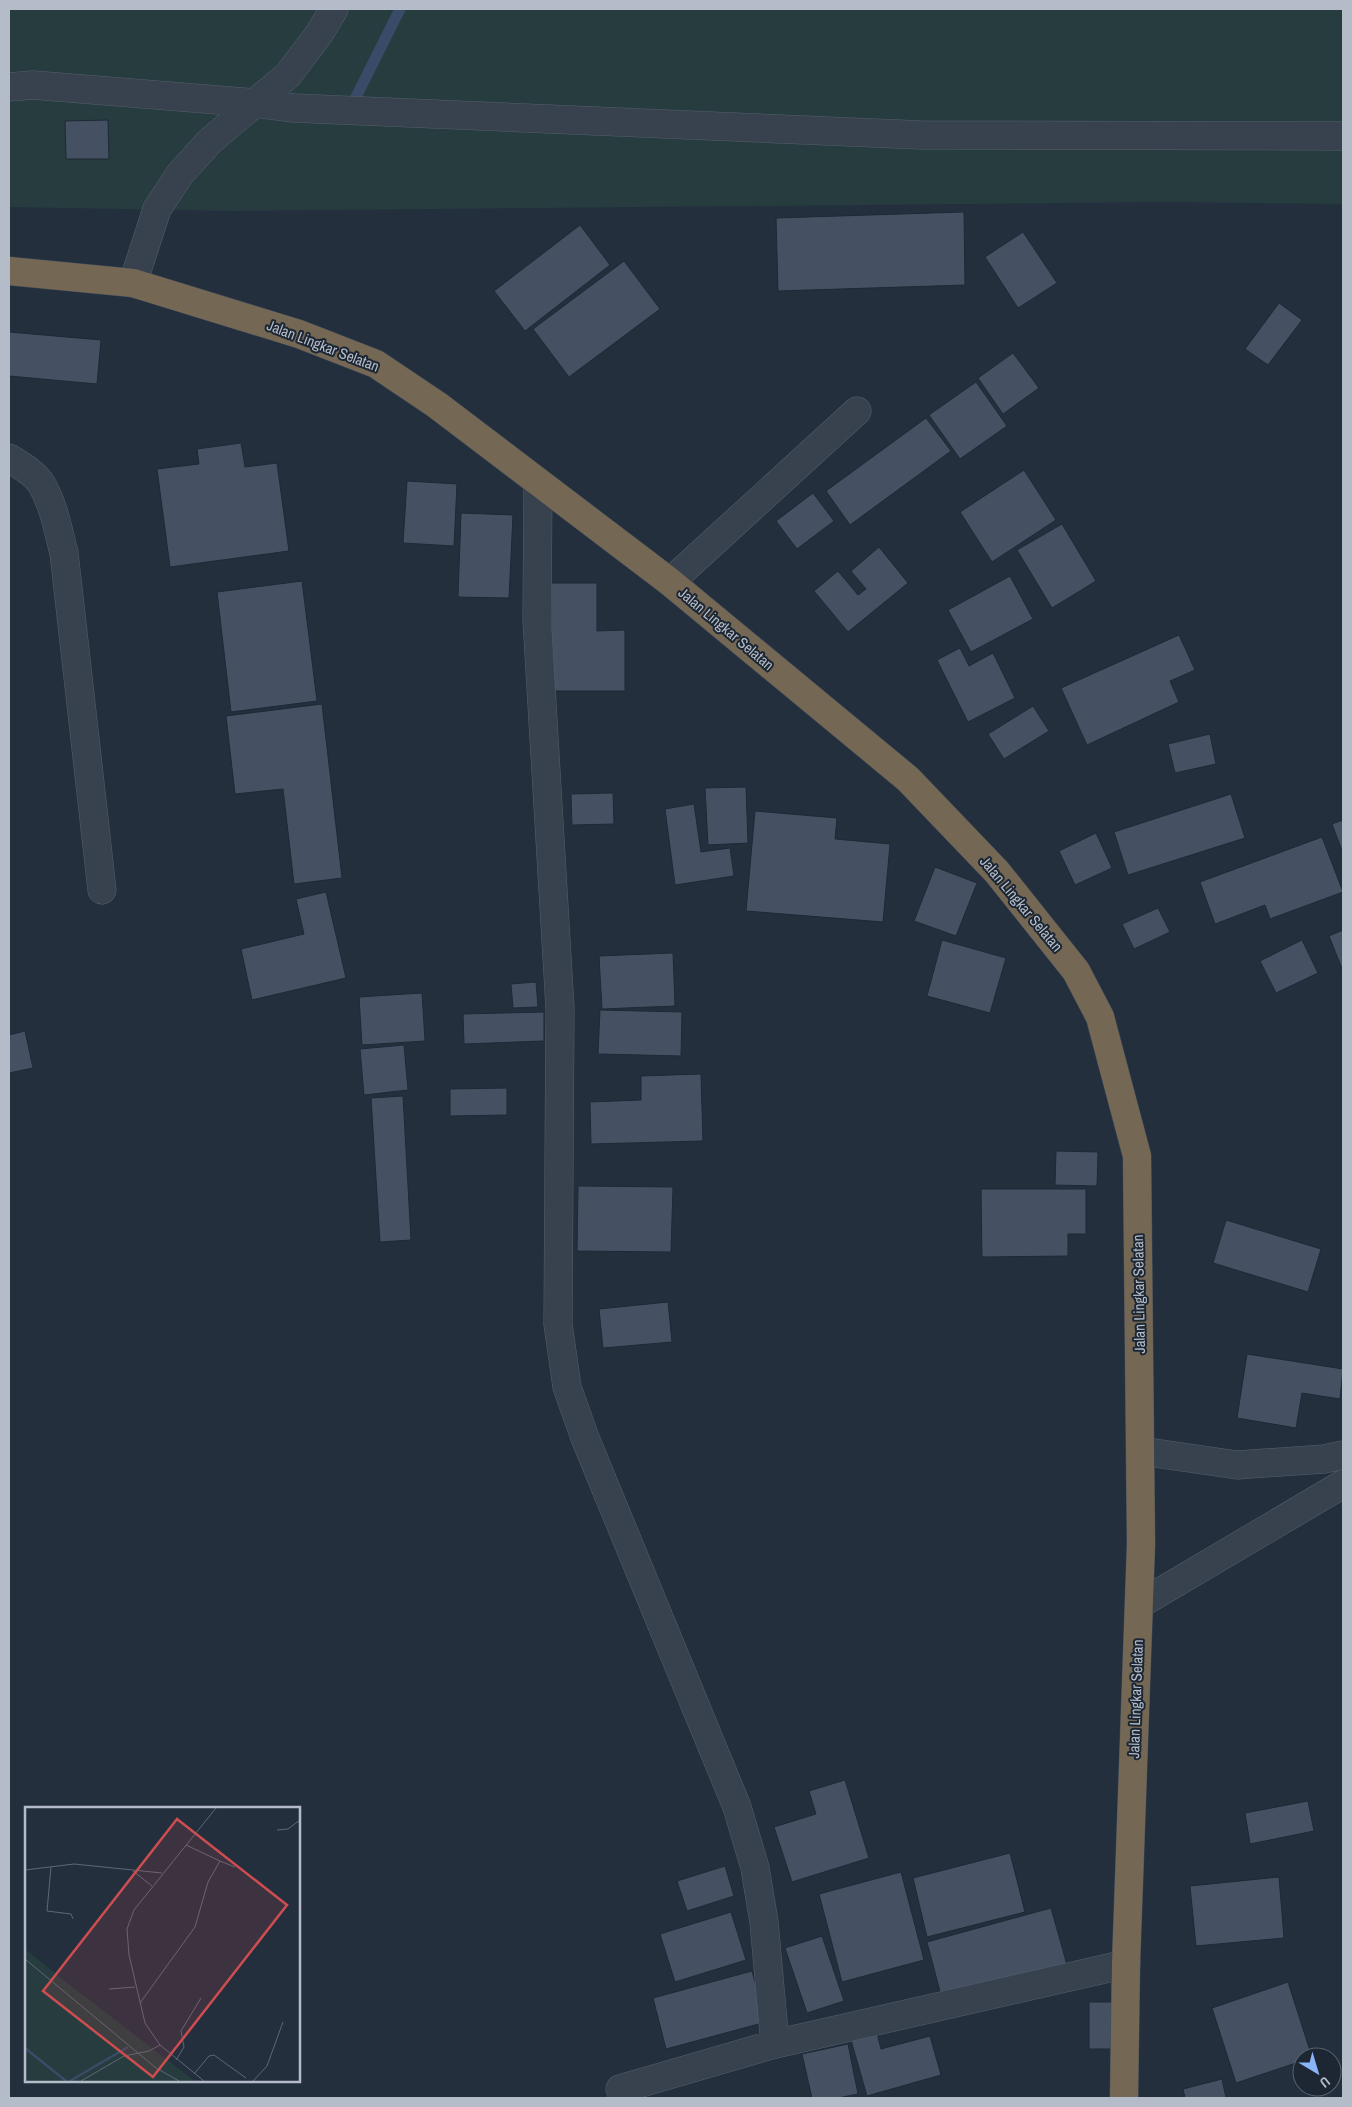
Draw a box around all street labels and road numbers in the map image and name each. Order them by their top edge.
street label: Jalan Lingkar Selatan [264,314,382,377]
street label: Jalan Lingkar Selatan [674,582,779,675]
street label: Jalan Lingkar Selatan [975,851,1068,956]
street label: Jalan Lingkar Selatan [1127,1234,1150,1354]
street label: Jalan Lingkar Selatan [1123,1639,1148,1759]

